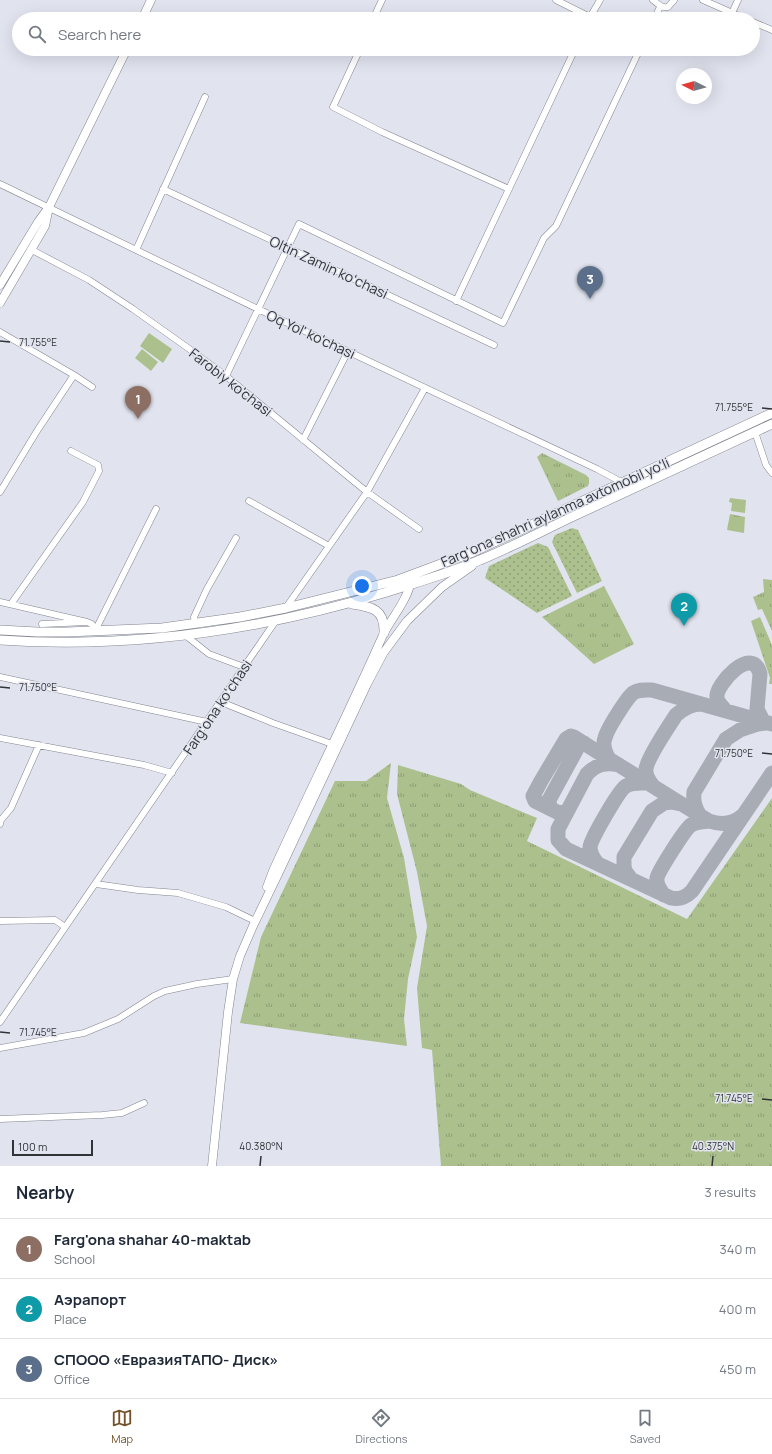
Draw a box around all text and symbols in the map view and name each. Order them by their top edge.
search box [12,12,760,56]
icon: search [26,23,48,45]
text: Search here [58,24,141,45]
north arrow [676,68,712,104]
street label: Oltin Zamin koʻchasi [267,231,391,303]
pin: 3 [577,266,603,299]
street label: Oq Yol' ko'chasi [264,305,358,363]
text: 71.755°E [19,335,57,349]
street label: Farobiy ko'chasi [186,344,276,420]
pin: 1 [125,386,151,419]
text: 71.755°E [715,400,753,414]
street label: Fargʻona shahri aylanma avtomobil yoʻli [438,453,672,571]
your location [352,576,372,596]
pin: 2 [671,593,697,626]
street label: Fargʻona koʻchasi [178,656,256,758]
text: 71.750°E [19,680,57,694]
text: 71.750°E [715,746,753,760]
text: 71.745°E [19,1025,57,1039]
text: 71.745°E [715,1091,753,1105]
scale bar [12,1138,93,1157]
text: 100 m [18,1139,47,1154]
text: 40.380°N [239,1139,283,1153]
text: 40.375°N [692,1139,734,1153]
text: Nearby [16,1181,74,1204]
text: 3 results [704,1183,756,1201]
text: Farg'ona shahar 40-maktab [54,1229,251,1250]
text: 1 [26,1240,32,1258]
text: 340 m [720,1240,756,1258]
text: School [54,1250,95,1268]
text: Аэрапорт [54,1289,126,1310]
text: 2 [25,1300,33,1318]
text: 400 m [719,1300,756,1318]
text: Place [54,1310,87,1328]
text: СПООО «ЕвразияТАПО- Диск» [54,1349,278,1370]
text: 3 [25,1360,33,1378]
text: 450 m [719,1360,756,1378]
text: Office [54,1370,90,1388]
tab: Map [111,1407,133,1446]
tab: Directions [355,1407,408,1446]
tab: Saved [630,1407,661,1446]

